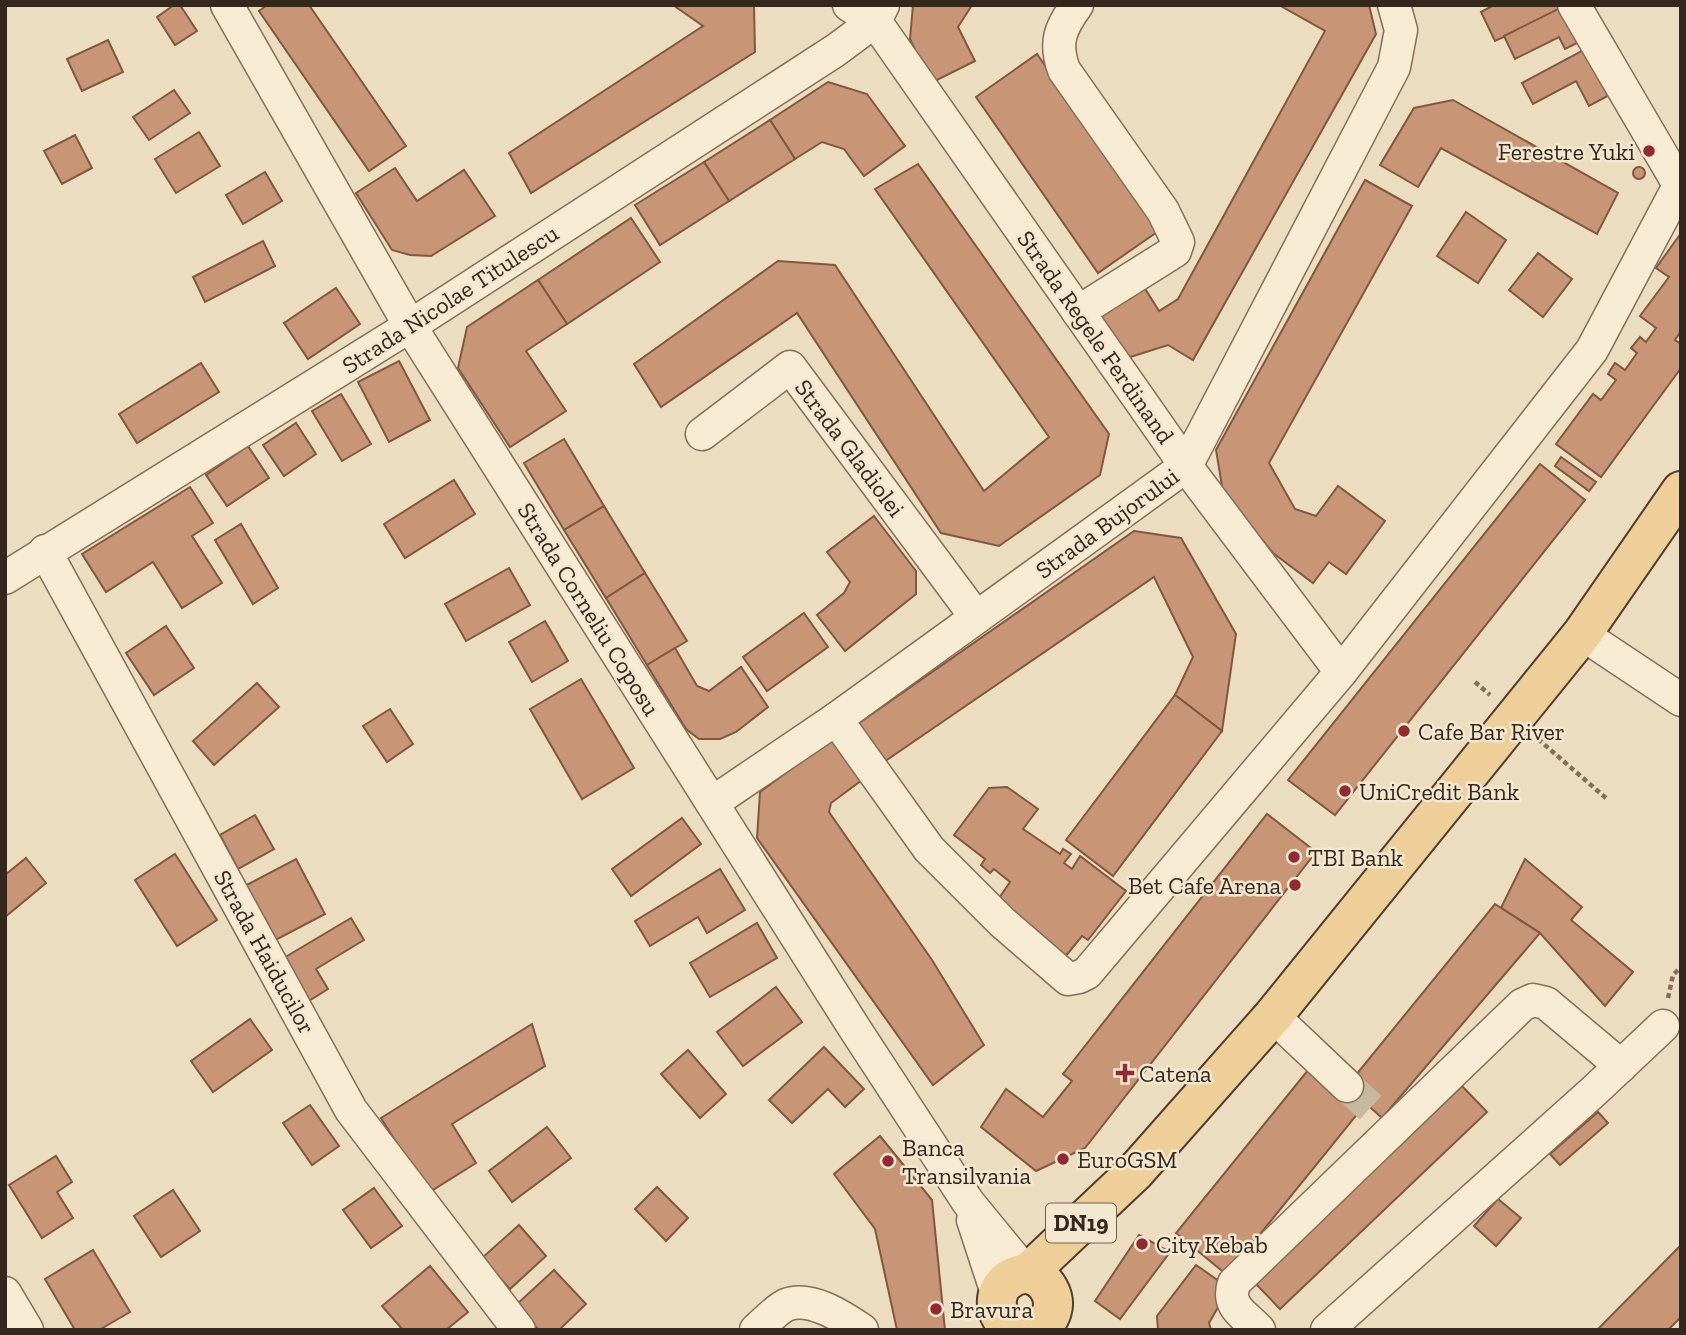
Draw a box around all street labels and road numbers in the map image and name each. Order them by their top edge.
street label: Strada Nicolae Titulescu [336,218,564,380]
street label: Strada Regele Ferdinand [1011,225,1181,449]
street label: Strada Gladiolei [789,373,911,523]
street label: Strada Bujorului [1030,461,1185,585]
street label: Strada Corneliu Coposu [512,497,667,721]
street label: Strada Haiducilor [208,865,322,1039]
road number: DN19 [1046,1204,1116,1242]

